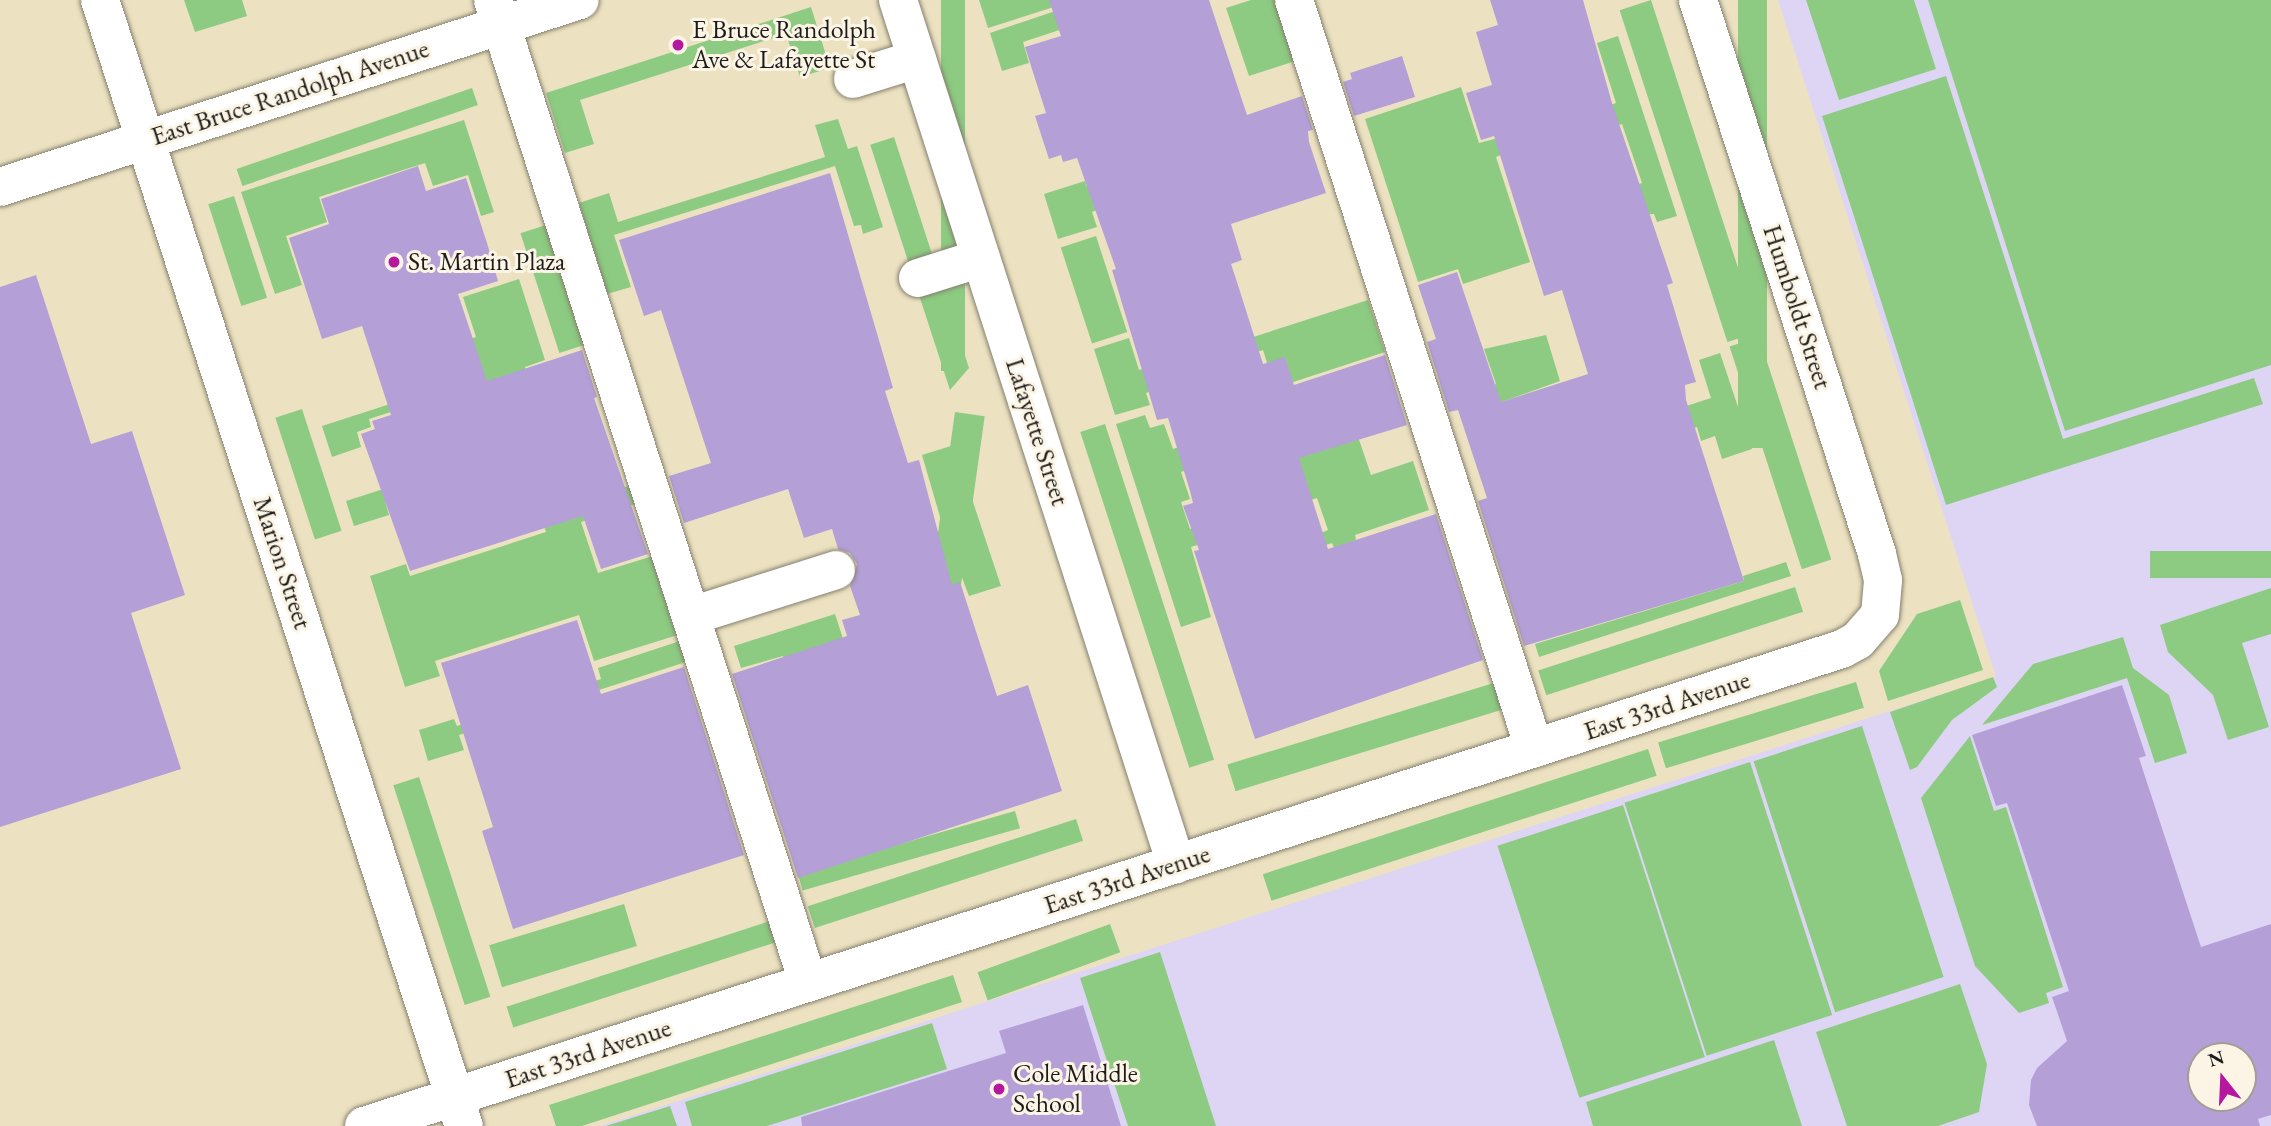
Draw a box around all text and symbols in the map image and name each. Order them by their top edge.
place label: E Bruce Randolph Ave & Lafayette St [692,14,876,76]
street label: East Bruce Randolph Avenue [147,33,433,153]
marker: E Bruce Randolph Ave & Lafayette St [670,37,686,53]
street label: Humboldt Street [1756,221,1838,393]
place label: St. Martin Plaza [408,246,565,278]
marker: St. Martin Plaza [386,254,402,270]
street label: Lafayette Street [999,354,1075,510]
street label: Marion Street [246,493,318,633]
street label: East 33rd Avenue [1580,664,1754,748]
street label: East 33rd Avenue [1040,838,1214,922]
street label: East 33rd Avenue [501,1012,675,1096]
north arrow [2187,1042,2257,1112]
text: N [2205,1044,2227,1073]
place label: Cole Middle School [1013,1058,1138,1120]
marker: Cole Middle School [991,1081,1007,1097]

